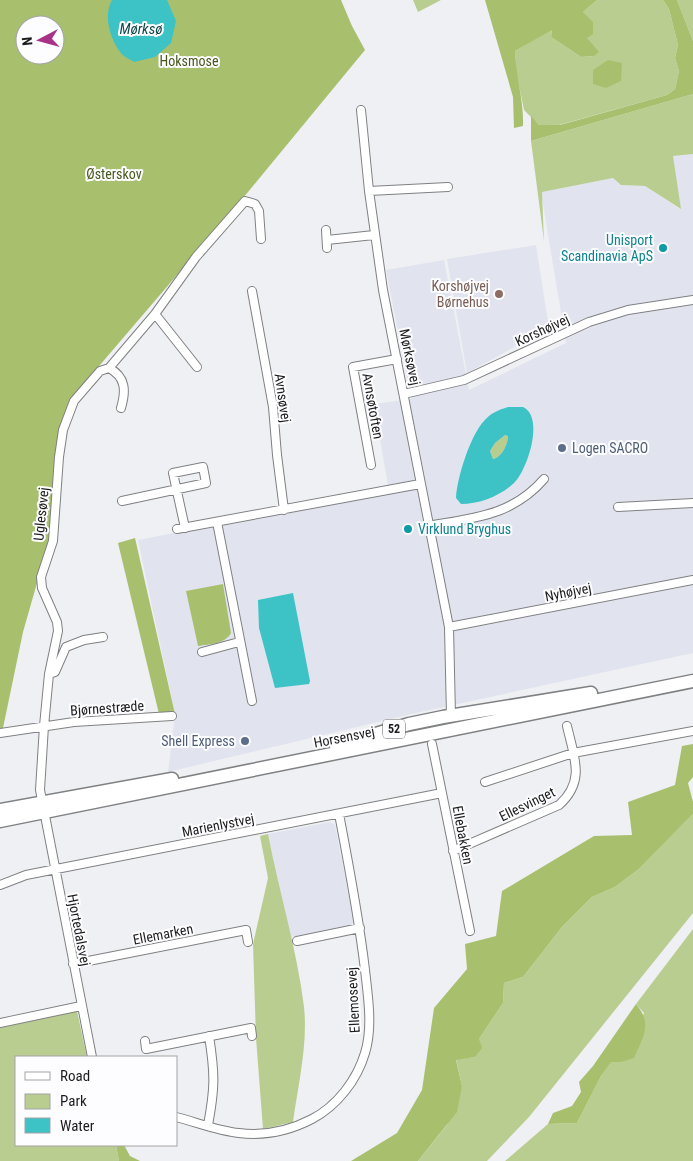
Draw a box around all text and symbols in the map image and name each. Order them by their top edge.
north arrow [15,15,65,65]
water label: Mørksø [119,20,163,38]
text: N [19,36,35,46]
park label: Hoksmose [160,53,219,69]
park label: Østerskov [86,166,142,182]
place label: Unisport Scandinavia ApS [561,232,653,264]
marker: Unisport Scandinavia ApS [657,242,669,254]
place label: Korshøjvej Børnehus [431,278,489,310]
marker: Korshøjvej Børnehus [493,288,505,300]
street label: Korshøjvej [513,311,571,349]
street label: Mørksøvej [396,327,424,387]
street label: Avnsøvej [272,372,294,424]
street label: Avnsøtoften [359,372,387,440]
place label: Logen SACRO [572,440,648,456]
marker: Logen SACRO [556,442,568,454]
street label: Uglesøvej [30,487,52,541]
place label: Virklund Bryghus [418,521,511,537]
marker: Virklund Bryghus [402,523,414,535]
street label: Nyhøjvej [543,580,593,604]
street label: Bjørnestræde [70,697,145,719]
road number: 52 [383,720,405,739]
street label: Horsensvej [312,723,376,751]
place label: Shell Express [161,733,235,749]
marker: Shell Express [239,735,251,747]
street label: Ellesvinget [497,784,557,824]
street label: Ellebakken [449,804,477,866]
street label: Marienlystvej [181,810,255,840]
street label: Hjortedalsvej [64,893,94,967]
street label: Ellemarken [132,920,194,948]
street label: Ellemosevej [343,967,363,1033]
legend [15,1056,178,1146]
text: Road [60,1067,90,1085]
text: Park [60,1092,87,1110]
text: Water [60,1117,95,1135]

